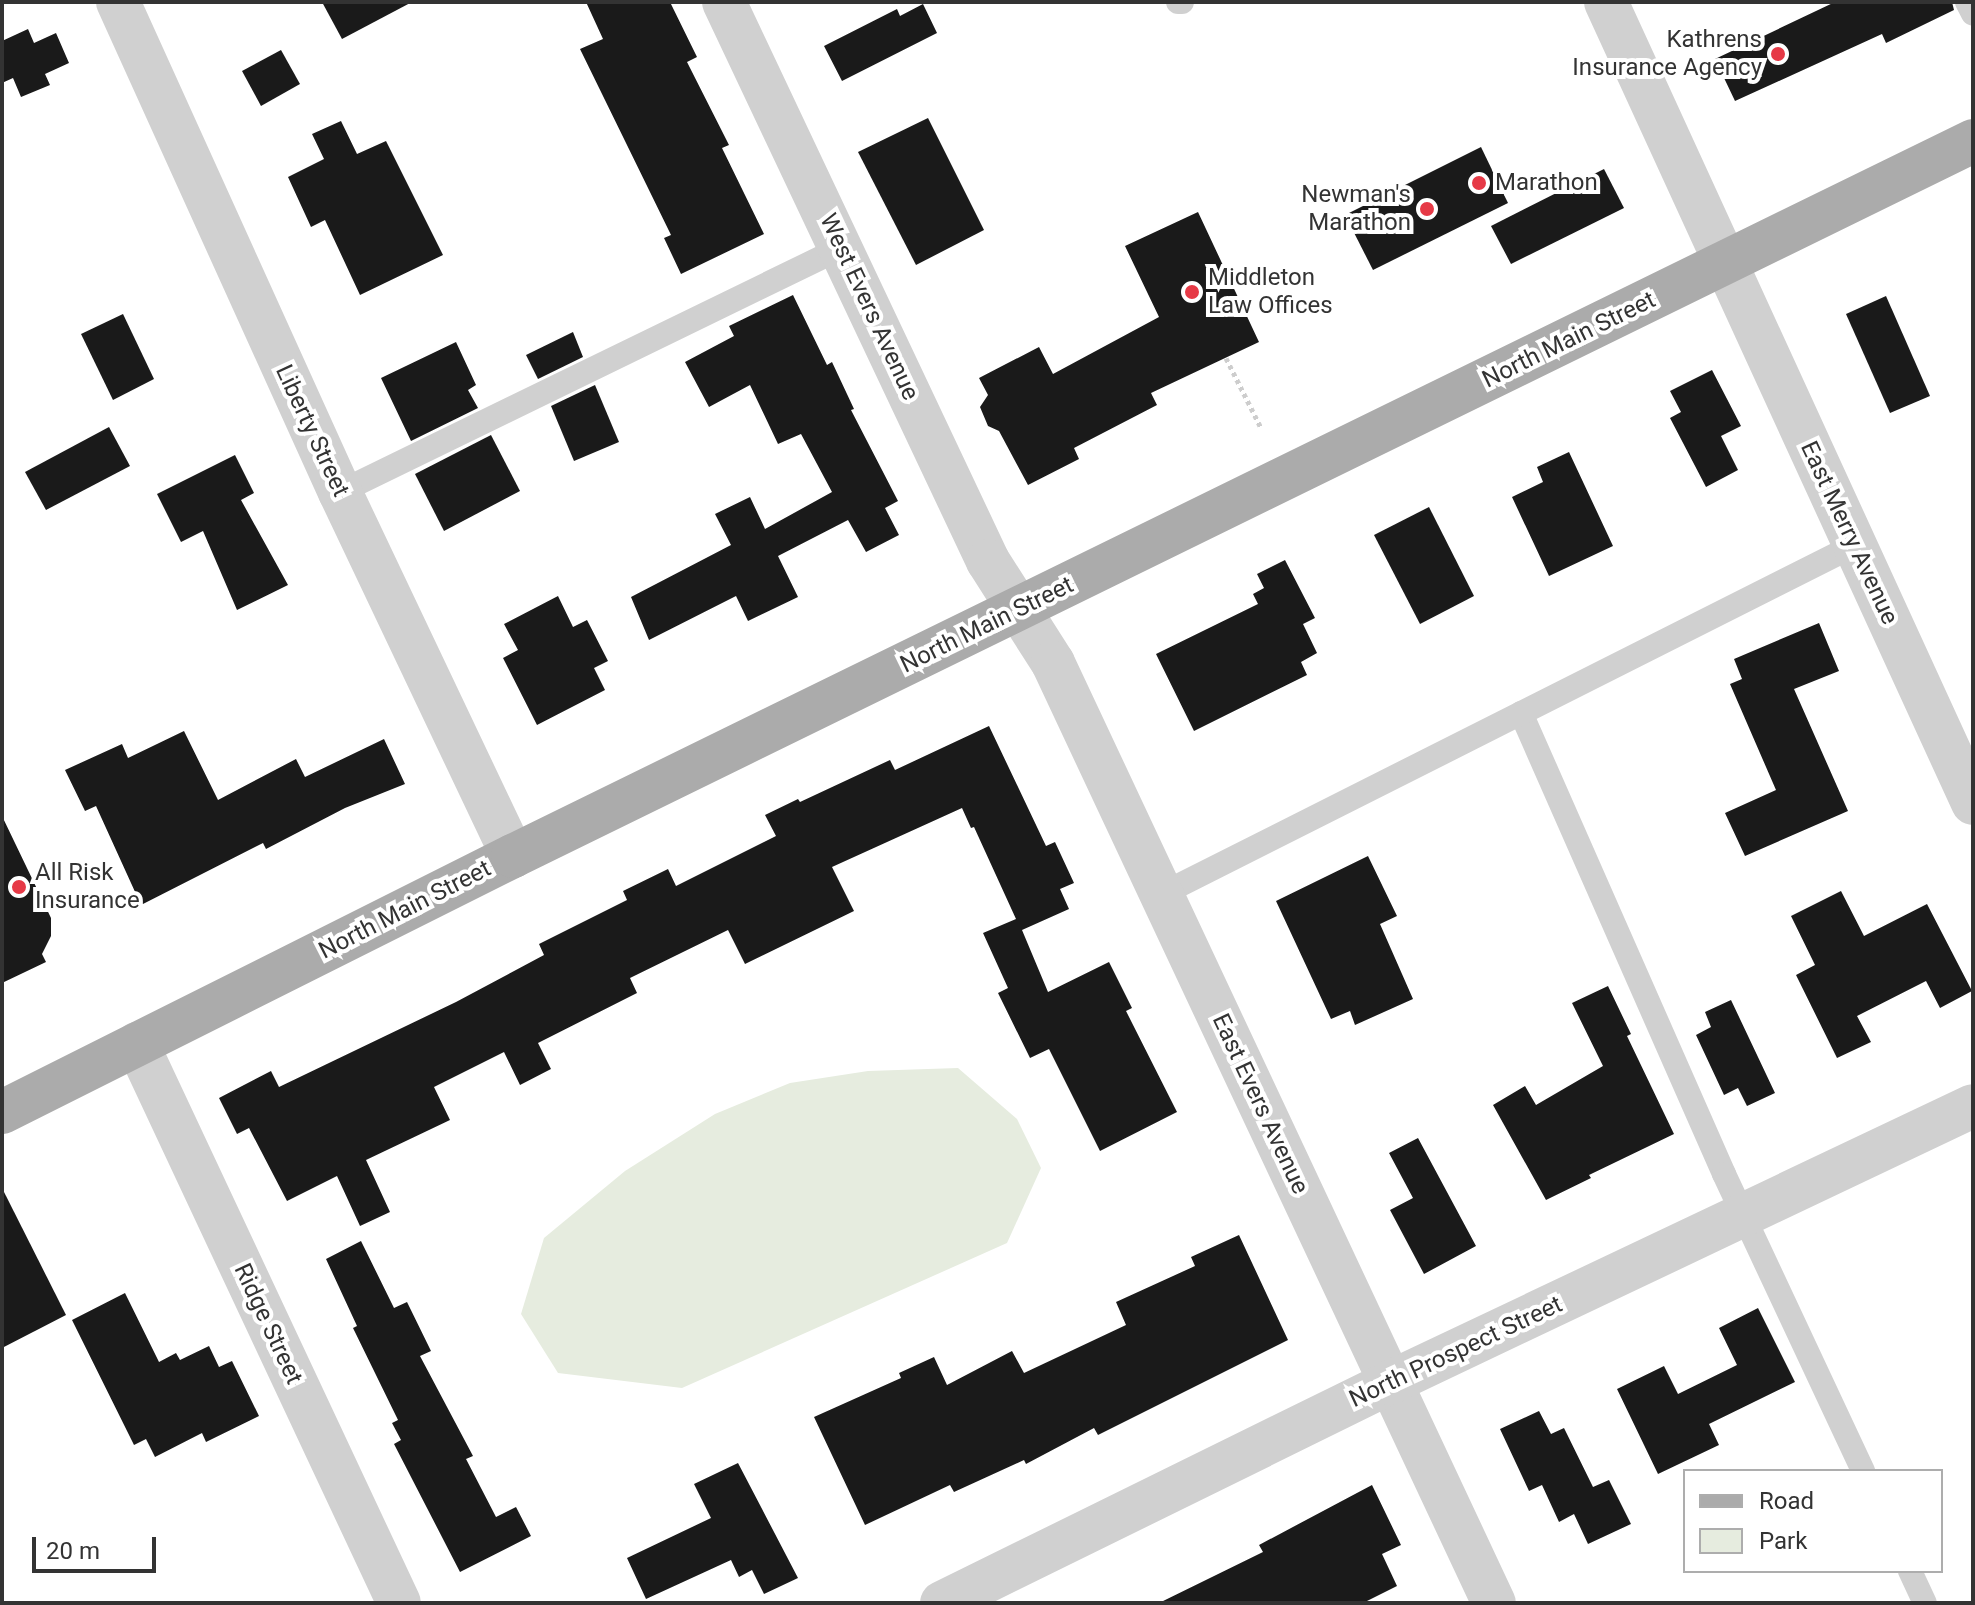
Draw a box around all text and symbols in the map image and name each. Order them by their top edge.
place label: Kathrens Insurance Agency [1572,26,1762,82]
marker: Kathrens Insurance Agency [1769,45,1787,63]
place label: Marathon [1495,169,1598,197]
marker: Marathon [1470,174,1488,192]
place label: Newman's Marathon [1301,181,1411,237]
marker: Newman's Marathon [1418,200,1436,218]
street label: West Evers Avenue [813,209,925,405]
place label: Middleton Law Offices [1208,264,1333,320]
marker: Middleton Law Offices [1183,283,1201,301]
street label: North Main Street [1478,286,1660,394]
street label: Liberty Street [269,360,355,502]
street label: East Merry Avenue [1794,437,1904,629]
street label: North Main Street [896,571,1078,679]
street label: North Main Street [314,854,496,966]
place label: All Risk Insurance [35,859,140,915]
marker: All Risk Insurance [10,878,28,896]
street label: East Evers Avenue [1206,1009,1314,1199]
street label: Ridge Street [228,1259,308,1389]
street label: North Prospect Street [1345,1290,1567,1414]
legend [1683,1469,1943,1573]
text: Road [1759,1487,1814,1515]
scale bar [36,1521,160,1571]
text: Park [1759,1527,1807,1555]
text: 20 m [46,1537,100,1565]

